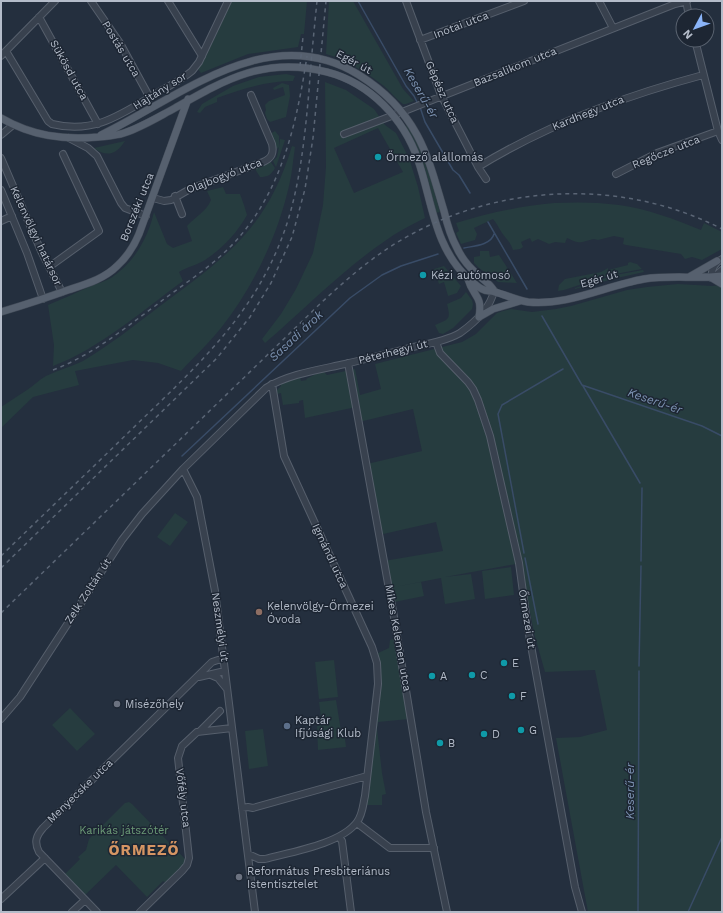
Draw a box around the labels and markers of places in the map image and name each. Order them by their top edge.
place label: Őrmező alállomás [386,150,483,164]
marker: Őrmező alállomás [373,152,383,162]
place label: Kézi autómosó [431,269,510,282]
marker: Kézi autómosó [418,270,428,280]
place label: Kelenvölgy-Őrmezei Óvoda [267,599,374,626]
marker: Kelenvölgy-Őrmezei Óvoda [254,607,264,617]
place label: E [512,657,519,670]
marker: E [499,658,509,668]
place label: C [480,669,488,682]
place label: A [440,670,447,683]
marker: C [467,670,477,680]
marker: A [427,671,437,681]
place label: F [520,690,527,703]
marker: F [507,691,517,701]
place label: Misézőhely [125,698,184,711]
marker: Misézőhely [112,699,122,709]
place label: Kaptár Ifjúsági Klub [295,714,361,740]
marker: Kaptár Ifjúsági Klub [282,721,292,731]
place label: G [529,724,537,737]
marker: G [516,725,526,735]
place label: D [492,728,500,741]
marker: D [479,729,489,739]
place label: B [448,737,455,750]
marker: B [435,738,445,748]
place label: Református Presbiteriánus Istentisztelet [247,865,390,891]
marker: Református Presbiteriánus Istentisztelet [234,872,244,882]

